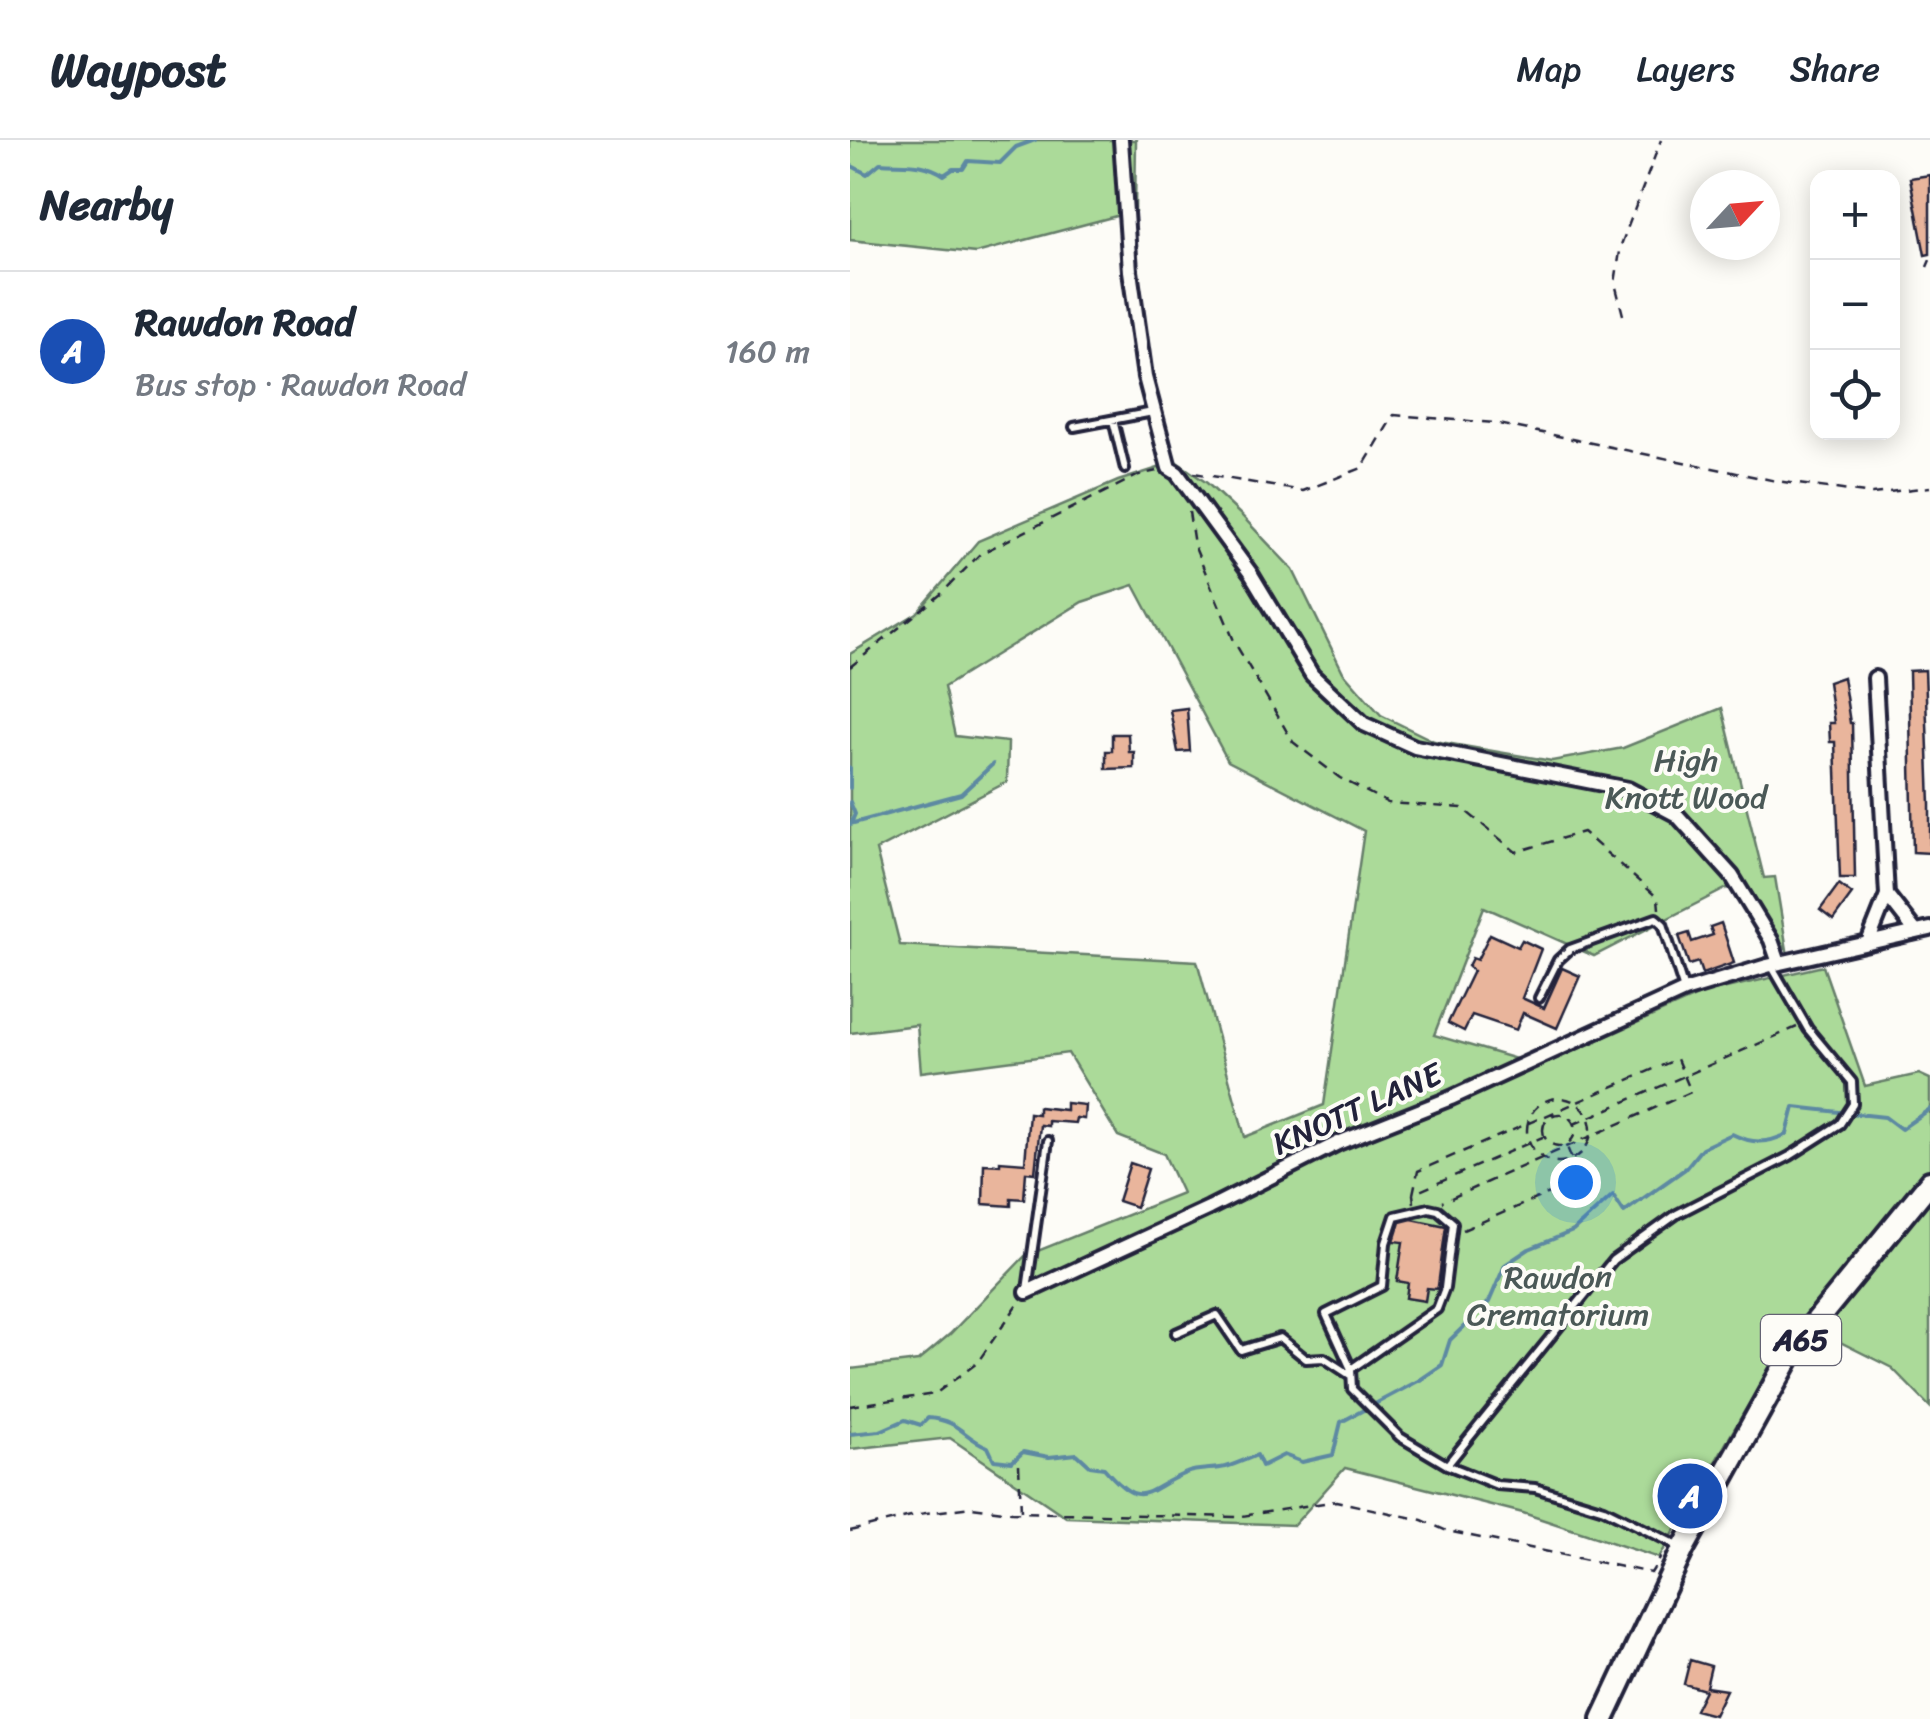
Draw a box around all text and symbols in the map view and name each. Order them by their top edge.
text: Waypost [50,27,226,112]
text: Map [1517,38,1581,100]
text: Layers [1636,38,1735,100]
text: Share [1790,38,1880,100]
text: Nearby [40,168,173,242]
north arrow [1690,170,1780,260]
map controls [1810,170,1900,440]
button: + [1810,170,1900,260]
button: − [1810,260,1900,350]
text: Rawdon Road [135,289,354,356]
text: A [62,323,83,380]
text: 160 m [725,323,810,380]
button: locate [1810,350,1900,440]
text: Bus stop · Rawdon Road [135,356,466,413]
park label: High Knott Wood [1605,732,1769,826]
street label: KNOTT LANE [1263,1045,1453,1172]
your location [1550,1157,1601,1208]
park label: Rawdon Crematorium [1467,1249,1649,1343]
road number: A65 [1761,1315,1841,1365]
pin: A [1658,1458,1722,1534]

